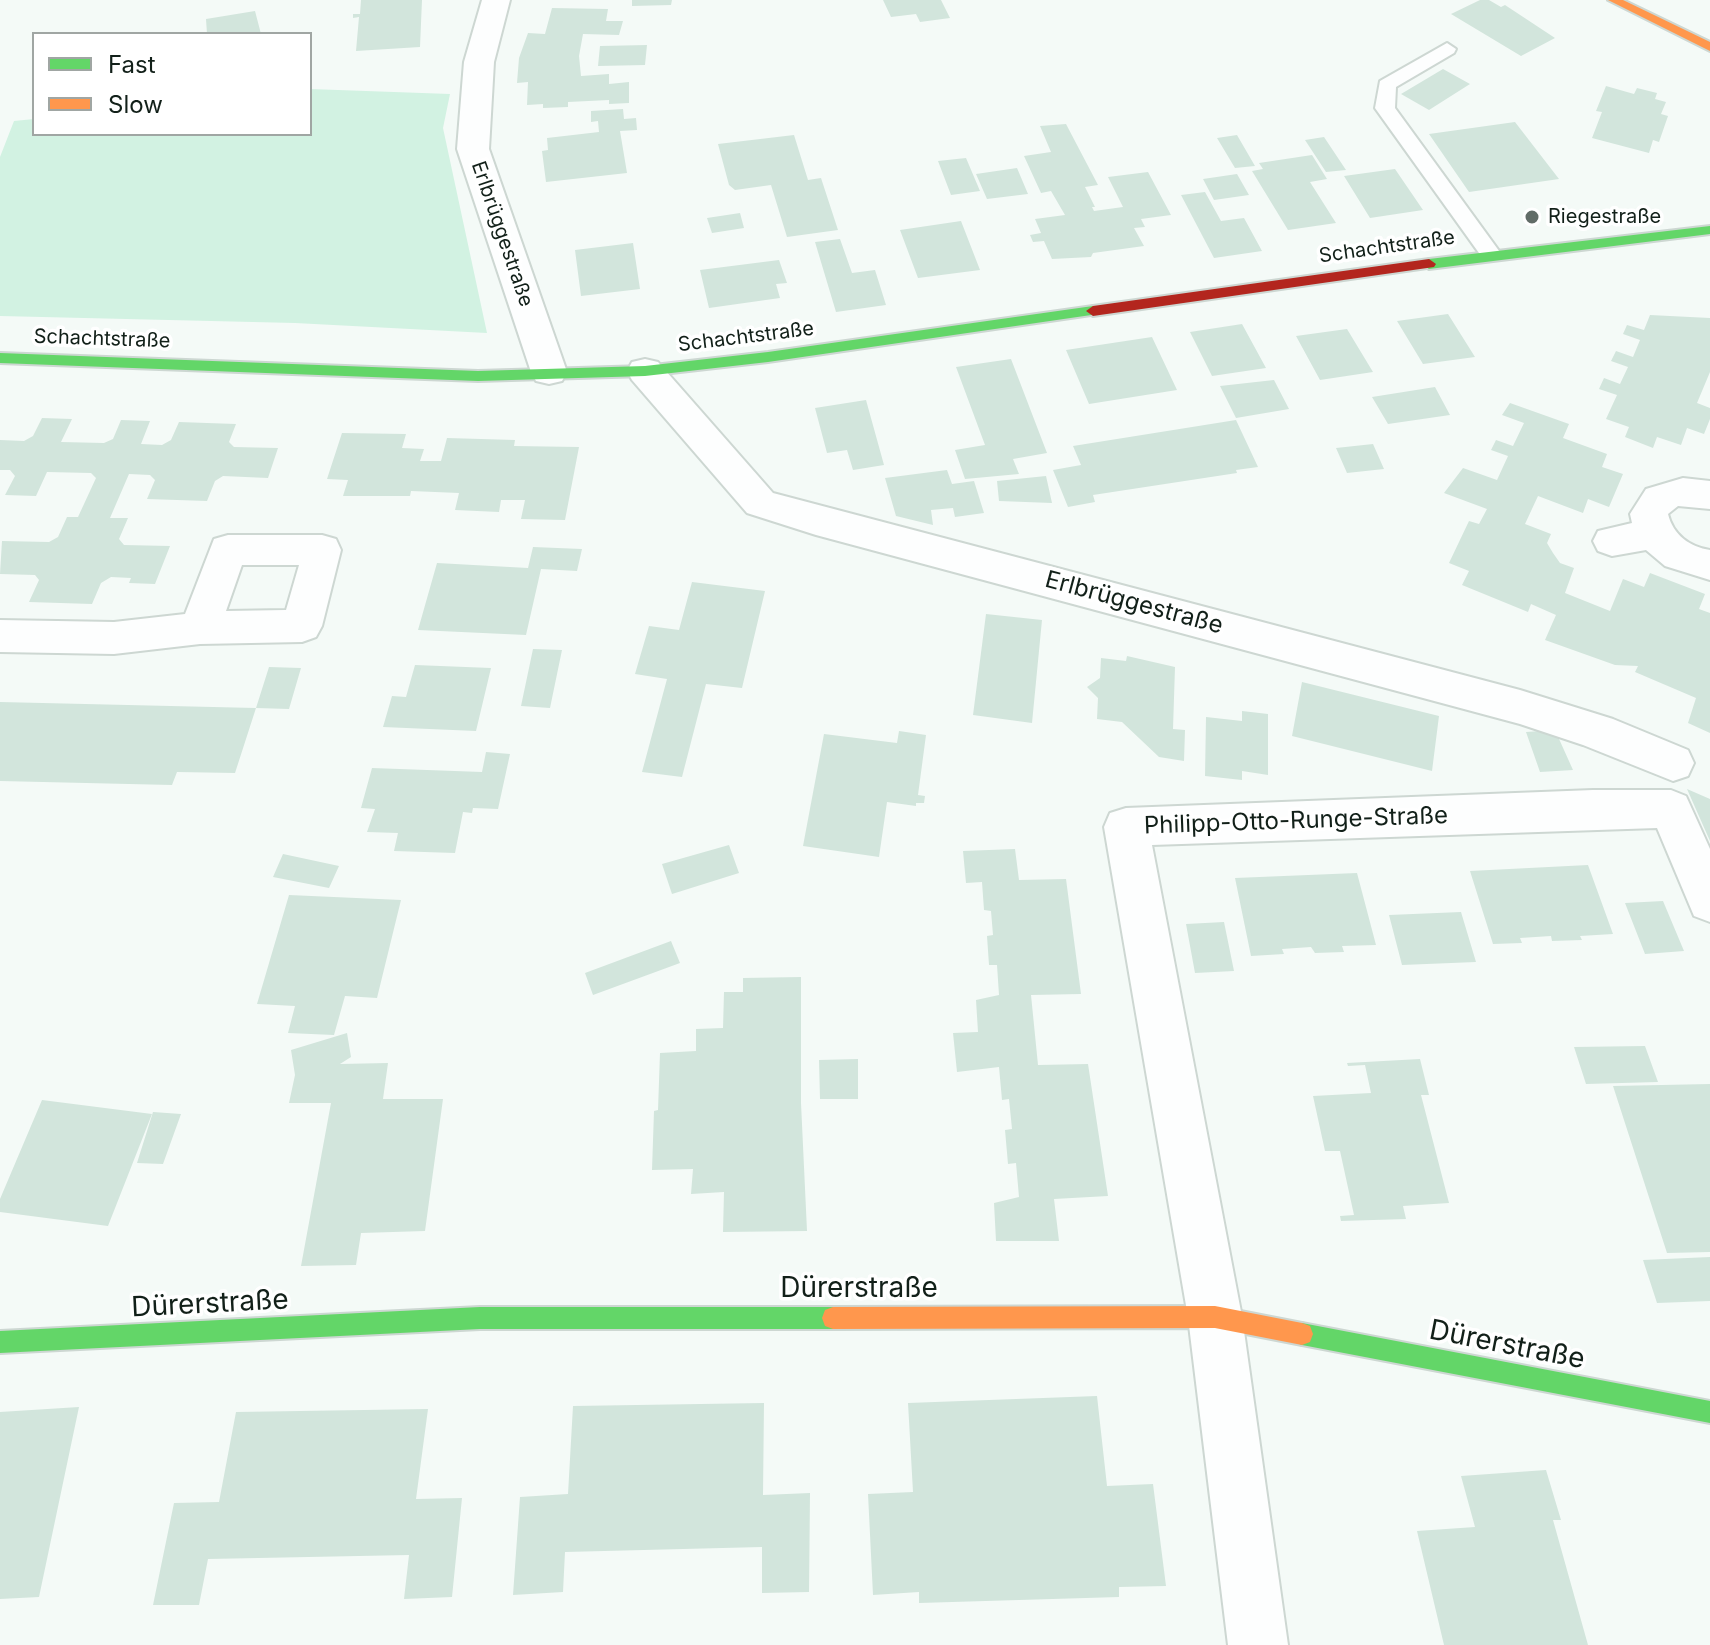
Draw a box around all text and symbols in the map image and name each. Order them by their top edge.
legend [32,32,312,136]
text: Fast [108,50,156,79]
text: Slow [108,90,163,119]
street label: Erlbrüggestraße [466,158,538,310]
place label: Riegestraße [1548,205,1661,229]
marker: Riegestraße [1523,208,1541,226]
street label: Schachtstraße [1318,226,1456,268]
street label: Schachtstraße [677,317,815,357]
street label: Schachtstraße [33,325,171,353]
street label: Erlbrüggestraße [1042,565,1226,641]
street label: Philipp-Otto-Runge-Straße [1144,801,1448,841]
street label: Dürerstraße [780,1272,938,1306]
street label: Dürerstraße [130,1283,290,1325]
street label: Dürerstraße [1426,1313,1588,1377]

